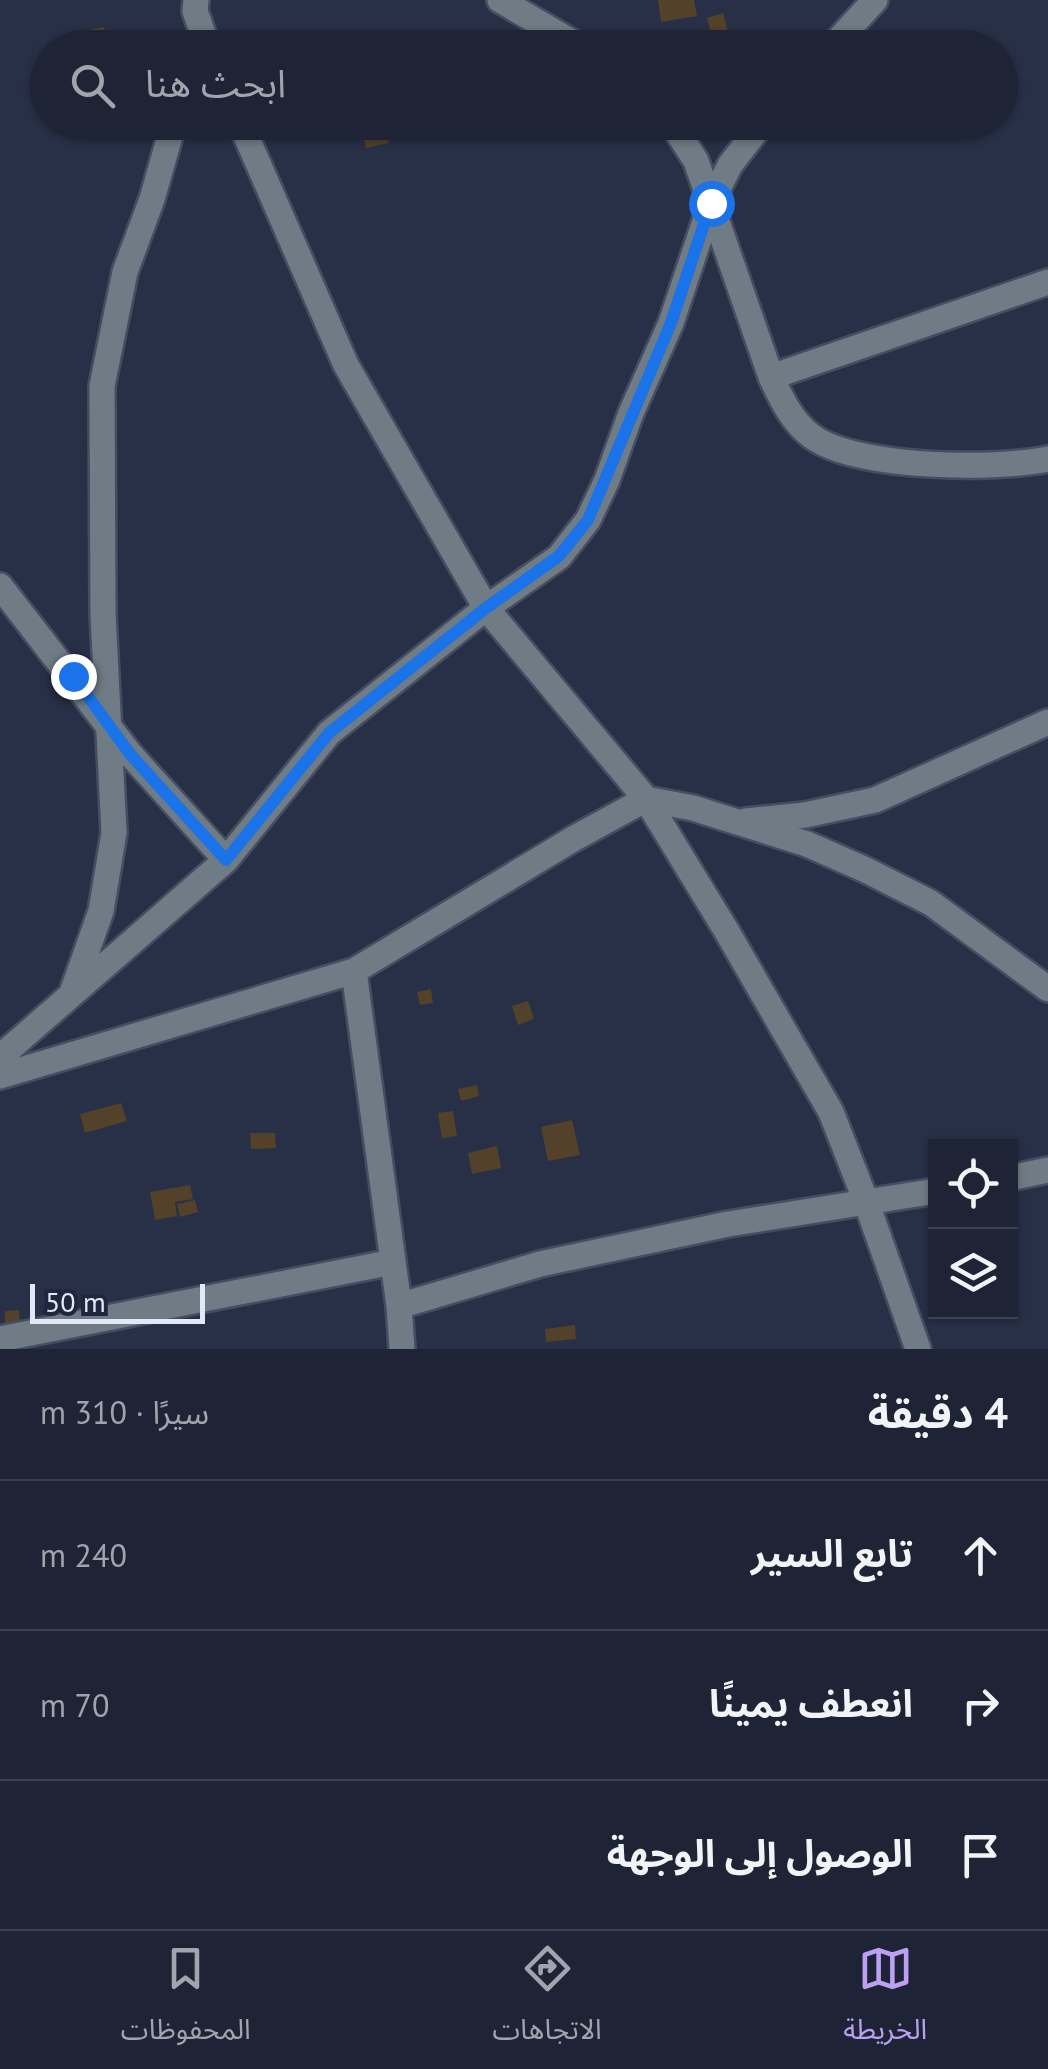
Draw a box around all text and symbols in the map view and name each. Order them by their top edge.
search box [30,30,1018,140]
icon: search [65,58,120,113]
text: ابحث هنا [145,58,286,107]
route start [689,181,735,227]
route end [51,654,97,700]
map controls [928,1139,1018,1319]
button: locate [928,1139,1018,1229]
button: layers [928,1229,1018,1319]
scale bar [30,1279,205,1324]
text: 50 m [45,1283,106,1320]
text: 4 دقيقة [868,1385,1008,1440]
text: سيرًا · 310 m [40,1391,209,1433]
text: تابع السير [751,1528,913,1577]
icon: ahead [953,1528,1008,1583]
text: 240 m [40,1534,127,1576]
text: انعطف يمينًا [709,1678,913,1727]
icon: right [953,1678,1008,1733]
text: 70 m [40,1684,109,1726]
text: الوصول إلى الوجهة [607,1828,913,1877]
icon: arrive [953,1828,1008,1883]
tab: المحفوظات [121,1941,251,2060]
tab: الاتجاهات [492,1941,602,2060]
tab: الخريطة [843,1941,927,2060]

